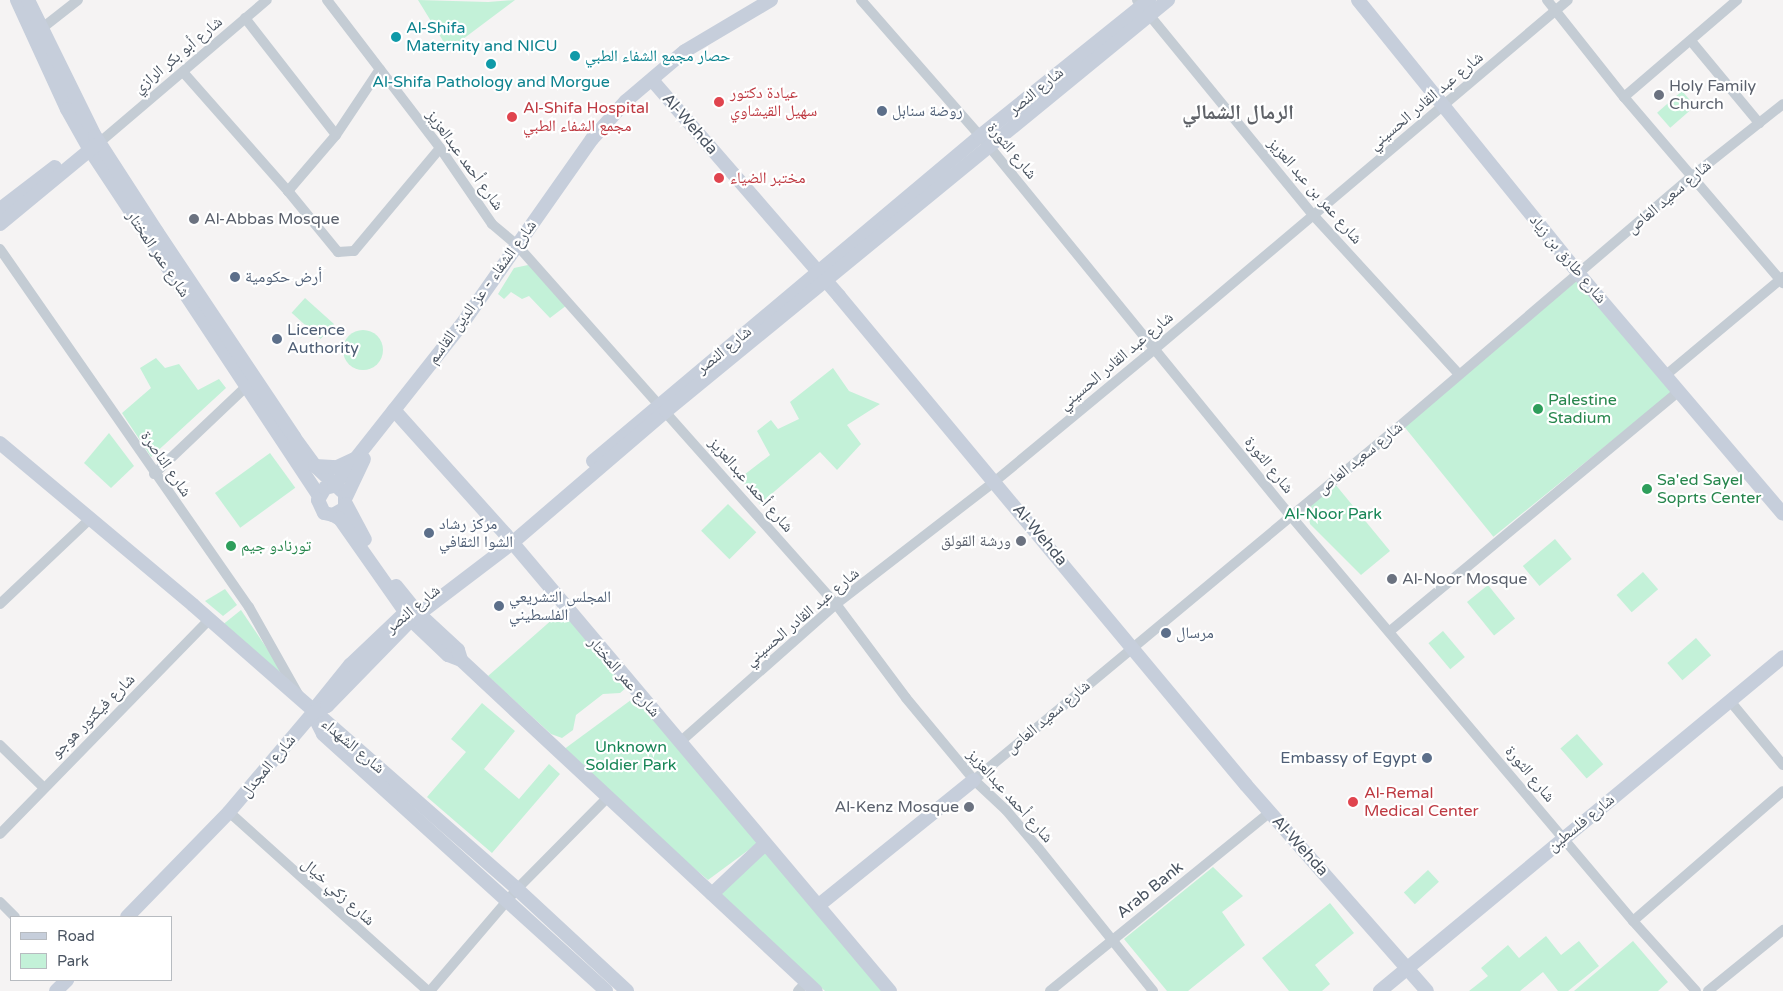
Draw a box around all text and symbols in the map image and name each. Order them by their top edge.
street label: شارع أبو بكر الرازي [130,12,226,98]
place label: Al-Shifa Maternity and NICU [406,18,558,56]
marker: Al-Shifa Maternity and NICU [390,31,402,43]
place label: حصار مجمع الشفاء الطبي [585,46,730,66]
street label: شارع عبد القادر الحسيني [1365,48,1487,154]
marker: حصار مجمع الشفاء الطبي [569,50,581,62]
marker: Al-Shifa Pathology and Morgue [485,58,497,70]
street label: شارع النصر [1005,63,1067,119]
place label: Al-Shifa Pathology and Morgue [372,72,610,92]
place label: Holy Family Church [1669,76,1756,114]
place label: عيادة دكتور سهيل القيشاوي [730,83,817,121]
street label: Al-Wehda [658,89,722,159]
marker: Holy Family Church [1653,89,1665,101]
marker: عيادة دكتور سهيل القيشاوي [712,95,726,109]
place label: Al-Shifa Hospital مجمع الشفاء الطبي [523,98,649,136]
district label: الرمال الشمالي [1182,100,1294,126]
place label: روضة سنابل [892,101,963,121]
marker: روضة سنابل [876,105,888,117]
street label: شارع أحمد عبدالعزيز [422,106,508,214]
marker: Al-Shifa Hospital مجمع الشفاء الطبي [505,110,519,124]
street label: شارع الثورة [983,119,1041,183]
street label: شارع عمر بن عبد العزيز [1264,134,1366,248]
street label: شارع سعيد العاص [1623,156,1715,238]
place label: مختبر الضياء [730,168,805,188]
marker: مختبر الضياء [712,171,726,185]
street label: شارع عمر المختار [122,207,194,301]
place label: Al-Abbas Mosque [204,209,340,229]
street label: شارع طارق بن زياد [1525,211,1611,307]
marker: Al-Abbas Mosque [188,213,200,225]
street label: شارع الشفاء - عز الدين القاسم [423,216,541,368]
place label: أرض حكومية [245,267,322,287]
marker: أرض حكومية [229,271,241,283]
street label: شارع عبد القادر الحسيني [1055,308,1177,414]
place label: Licence Authority [287,320,359,358]
street label: شارع النصر [693,322,755,378]
marker: Licence Authority [271,333,283,345]
place label: Palestine Stadium [1548,390,1617,428]
marker: Palestine Stadium [1532,403,1544,415]
street label: شارع سعيد العاص [1313,418,1407,498]
street label: شارع الناصرة [136,427,196,501]
street label: شارع الثورة [1240,433,1298,497]
street label: شارع أحمد عبدالعزيز [705,434,797,536]
place label: Sa'ed Sayel Soprts Center [1657,470,1761,508]
marker: Sa'ed Sayel Soprts Center [1641,483,1653,495]
street label: Al-Wehda [1009,500,1071,570]
park label: Al-Noor Park [1284,504,1382,524]
place label: مركز رشاد الشوا الثقافي [439,514,513,552]
marker: مركز رشاد الشوا الثقافي [423,527,435,539]
place label: ورشة القولق [941,531,1011,551]
marker: ورشة القولق [1015,535,1027,547]
place label: تورنادو جيم [241,536,311,556]
marker: تورنادو جيم [225,540,237,552]
street label: شارع عبد القادر الحسيني [741,564,863,670]
place label: Al-Noor Mosque [1402,569,1527,589]
marker: Al-Noor Mosque [1386,573,1398,585]
street label: شارع النصر [382,581,444,637]
place label: المجلس التشريعي الفلسطيني [509,587,611,625]
marker: المجلس التشريعي الفلسطيني [493,600,505,612]
place label: مرسال [1176,623,1214,643]
marker: مرسال [1160,627,1172,639]
street label: شارع عمر المختار [584,633,664,721]
street label: شارع فيكتور هوجو [47,670,139,762]
street label: شارع سعيد العاص [1002,676,1094,758]
street label: شارع الشهداء [317,714,389,778]
street label: شارع المجدل [236,731,300,801]
park label: Unknown Soldier Park [585,737,677,775]
street label: شارع الثورة [1501,742,1559,806]
street label: شارع أحمد عبدالعزيز [963,745,1057,847]
place label: Embassy of Egypt [1280,748,1417,768]
marker: Embassy of Egypt [1421,752,1433,764]
place label: Al-Remal Medical Center [1364,783,1479,821]
street label: شارع فلسطين [1543,790,1619,856]
marker: Al-Remal Medical Center [1346,795,1360,809]
place label: Al-Kenz Mosque [834,797,959,817]
marker: Al-Kenz Mosque [963,801,975,813]
street label: Al-Wehda [1268,812,1332,880]
street label: شارع زكي خيال [297,854,379,930]
street label: Arab Bank [1113,857,1187,923]
legend [10,916,172,981]
text: Road [57,927,95,945]
text: Park [57,952,89,970]

